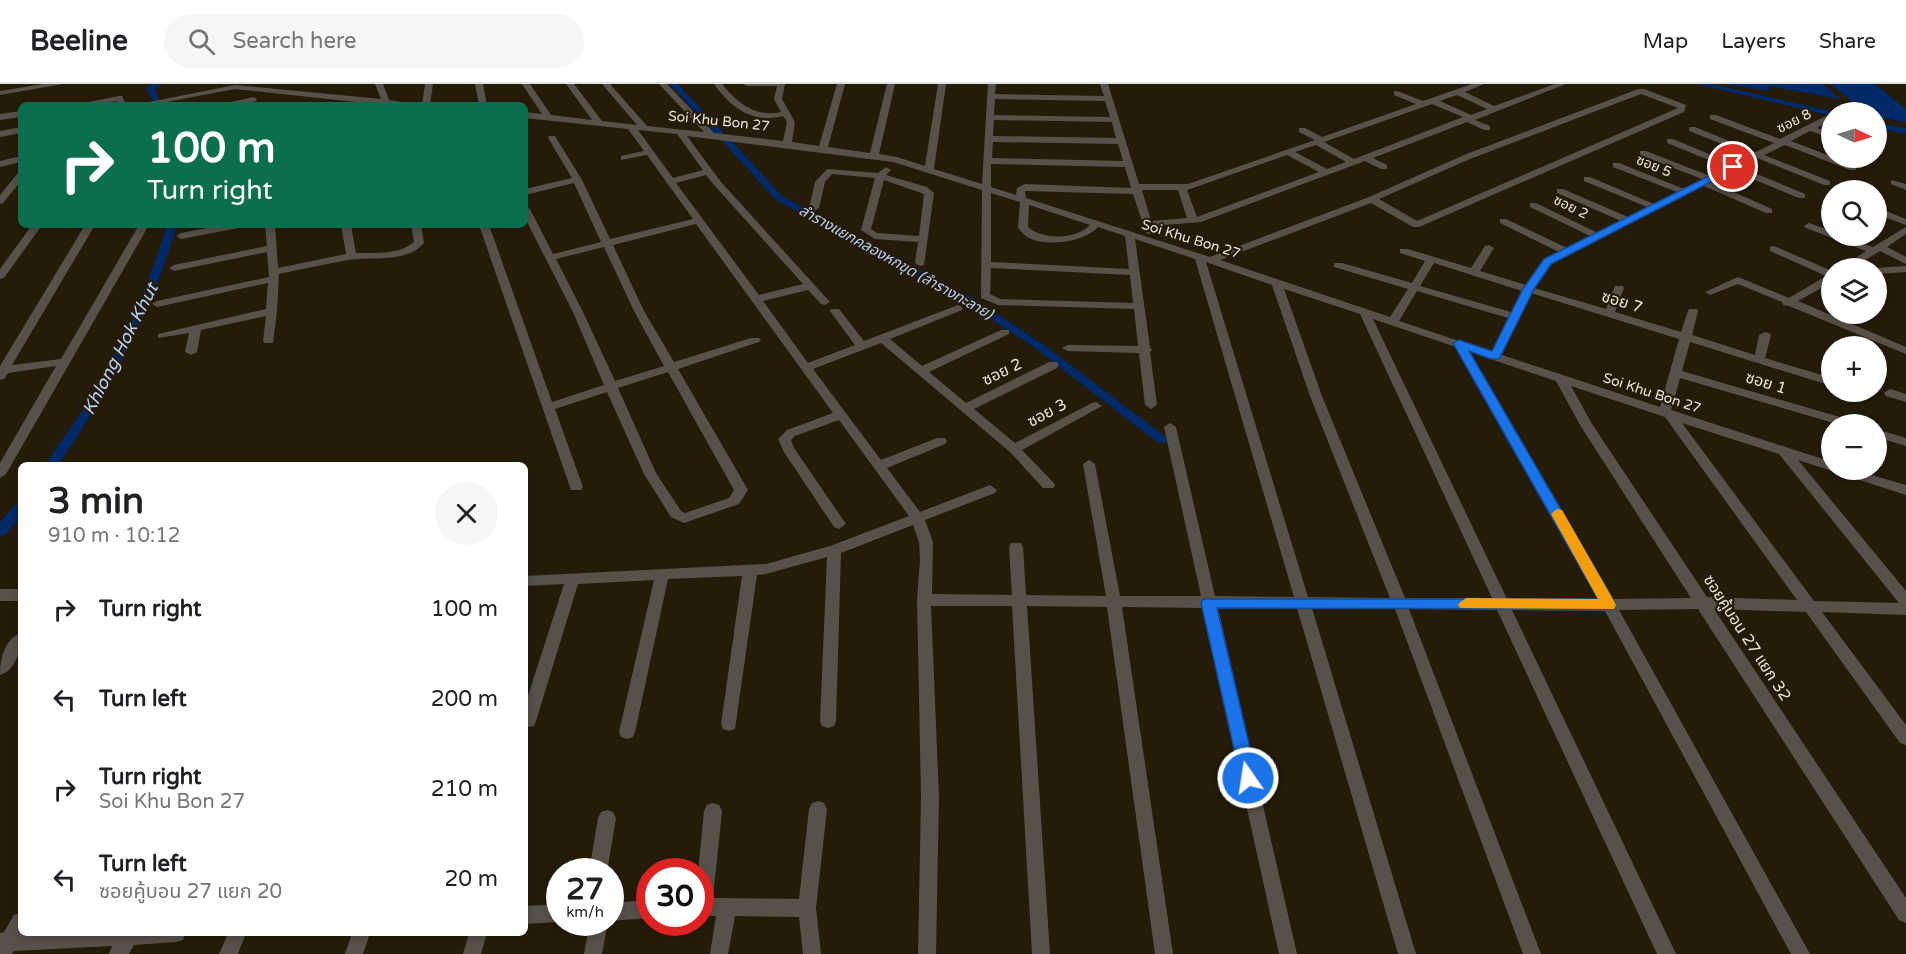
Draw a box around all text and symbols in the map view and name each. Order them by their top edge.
search box [164,14,584,68]
text: Beeline [30,24,128,58]
icon: search [185,25,218,58]
text: Search here [233,28,357,54]
text: Map [1643,29,1688,54]
text: Layers [1721,29,1786,54]
text: Share [1819,29,1876,54]
north arrow [1821,102,1887,168]
map controls [1821,102,1887,480]
street label: ซอย 8 [1774,105,1814,137]
street label: Soi Khu Bon 27 [667,107,771,135]
text: 100 m [147,123,276,174]
icon: right [48,126,126,204]
pin [1707,141,1758,192]
icon: arrive [1716,150,1749,183]
street label: ซอย 5 [1634,151,1674,181]
text: Turn right [147,174,273,207]
button: search [1821,180,1887,246]
street label: ซอย 2 [1551,191,1591,223]
water label: ลำรางแยกคลองหกขุด (ลำรางทะลาย) [796,201,997,324]
street label: Soi Khu Bon 27 [1140,216,1242,262]
button: layers [1821,258,1887,324]
water label: Khlong Hok Khut [77,278,164,419]
street label: ซอย 7 [1599,286,1645,318]
button: + [1821,336,1887,402]
street label: ซอย 2 [979,354,1025,390]
street label: ซอย 1 [1743,367,1789,399]
street label: Soi Khu Bon 27 [1601,369,1703,417]
street label: ซอย 3 [1024,394,1070,432]
button: − [1821,414,1887,480]
text: 3 min [48,480,144,523]
button: close [435,482,498,545]
text: 910 m · 10:12 [48,524,180,548]
street label: ซอยคู้บอน 27 แยก 32 [1699,571,1795,705]
icon: right [48,593,81,626]
text: Turn right [99,596,201,622]
text: 100 m [431,596,498,622]
icon: left [48,683,81,716]
text: Turn left [99,686,187,712]
text: 200 m [431,686,498,712]
position arrow [1216,746,1280,810]
text: Turn right [99,764,201,790]
icon: right [48,773,81,806]
text: 210 m [431,776,498,802]
text: Soi Khu Bon 27 [99,790,245,814]
text: Turn left [99,851,187,877]
speed limit sign: 30 [636,858,714,936]
icon: left [48,863,81,896]
text: 20 m [444,866,498,892]
text: 27 [566,871,604,908]
text: ซอยคู้บอน 27 แยก 20 [99,880,282,904]
text: km/h [566,903,604,921]

